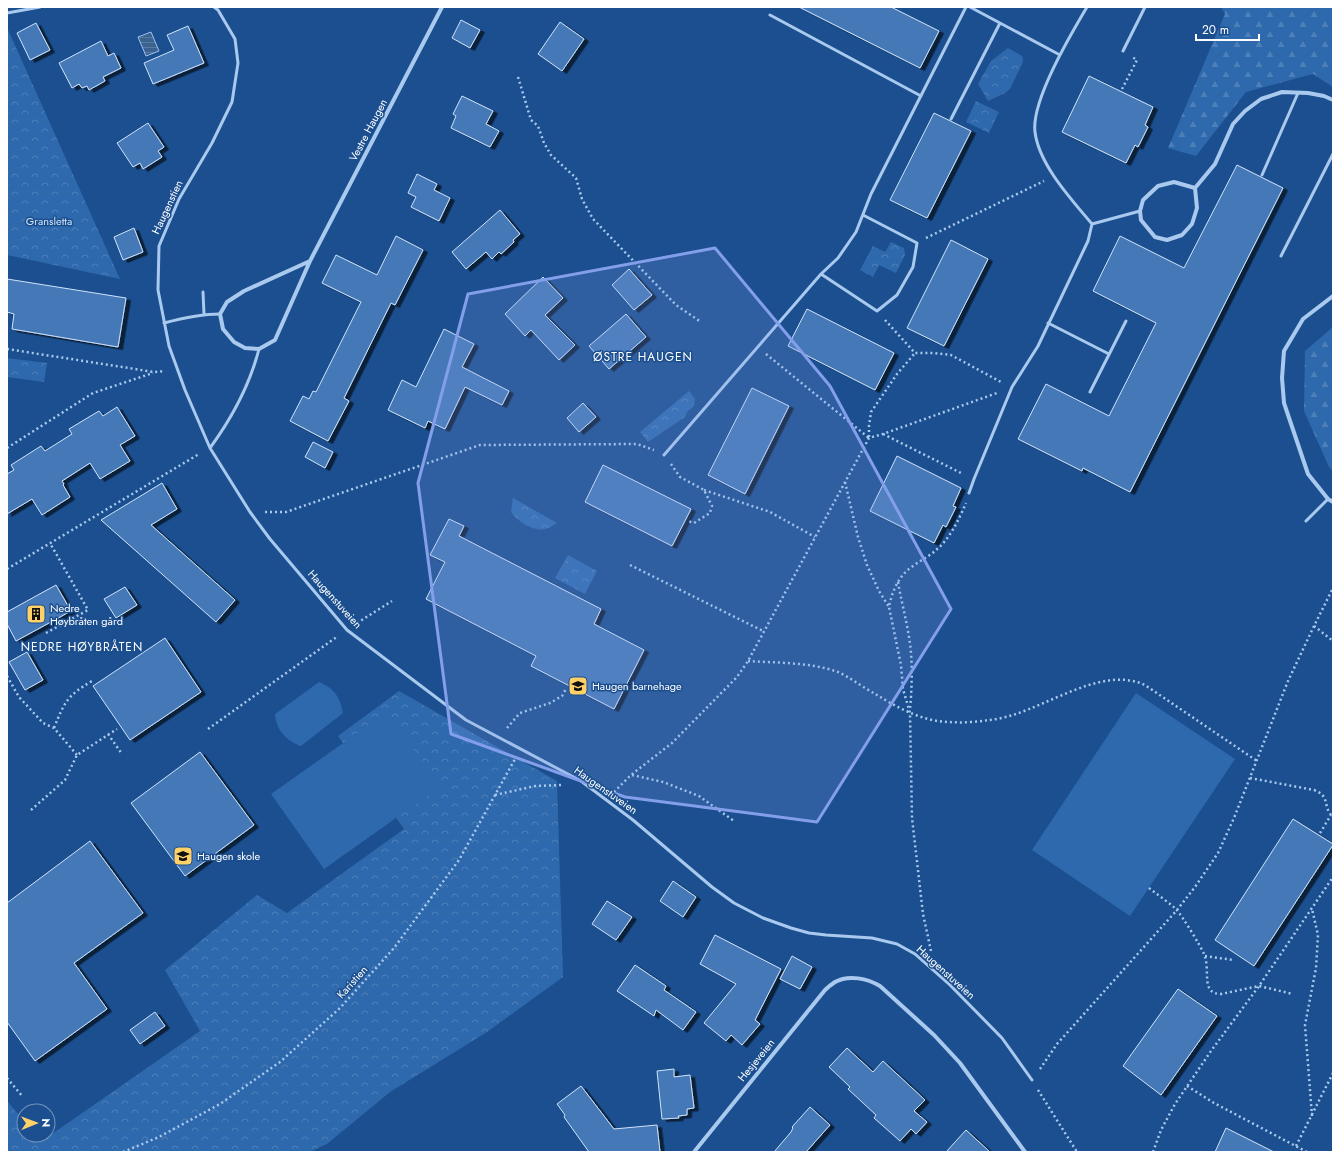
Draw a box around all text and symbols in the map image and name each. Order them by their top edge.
scale bar [1196,16,1259,42]
text: 20 m [1202,21,1229,39]
street label: Vestre Haugen [345,96,391,164]
street label: Haugenstien [147,177,187,237]
park label: Gransletta [26,213,72,229]
district label: ØSTRE HAUGEN [593,348,693,366]
street label: Haugenstuveien [304,566,366,632]
place label: Nedre Høybråten gård [50,600,123,629]
building icon: Nedre Høybråten gård [25,603,47,625]
district label: NEDRE HØYBRÅTEN [21,638,143,656]
school or university icon: Haugen barnehage [567,675,589,697]
place label: Haugen barnehage [592,678,682,694]
street label: Haugenstuveien [571,762,641,818]
school or university icon: Haugen skole [172,845,194,867]
place label: Haugen skole [197,848,261,864]
street label: Haugenstuveien [913,941,979,1003]
street label: Karistien [333,962,371,1002]
street label: Hesjeveien [734,1035,778,1085]
north arrow [16,1103,56,1143]
text: N [38,1118,54,1127]

